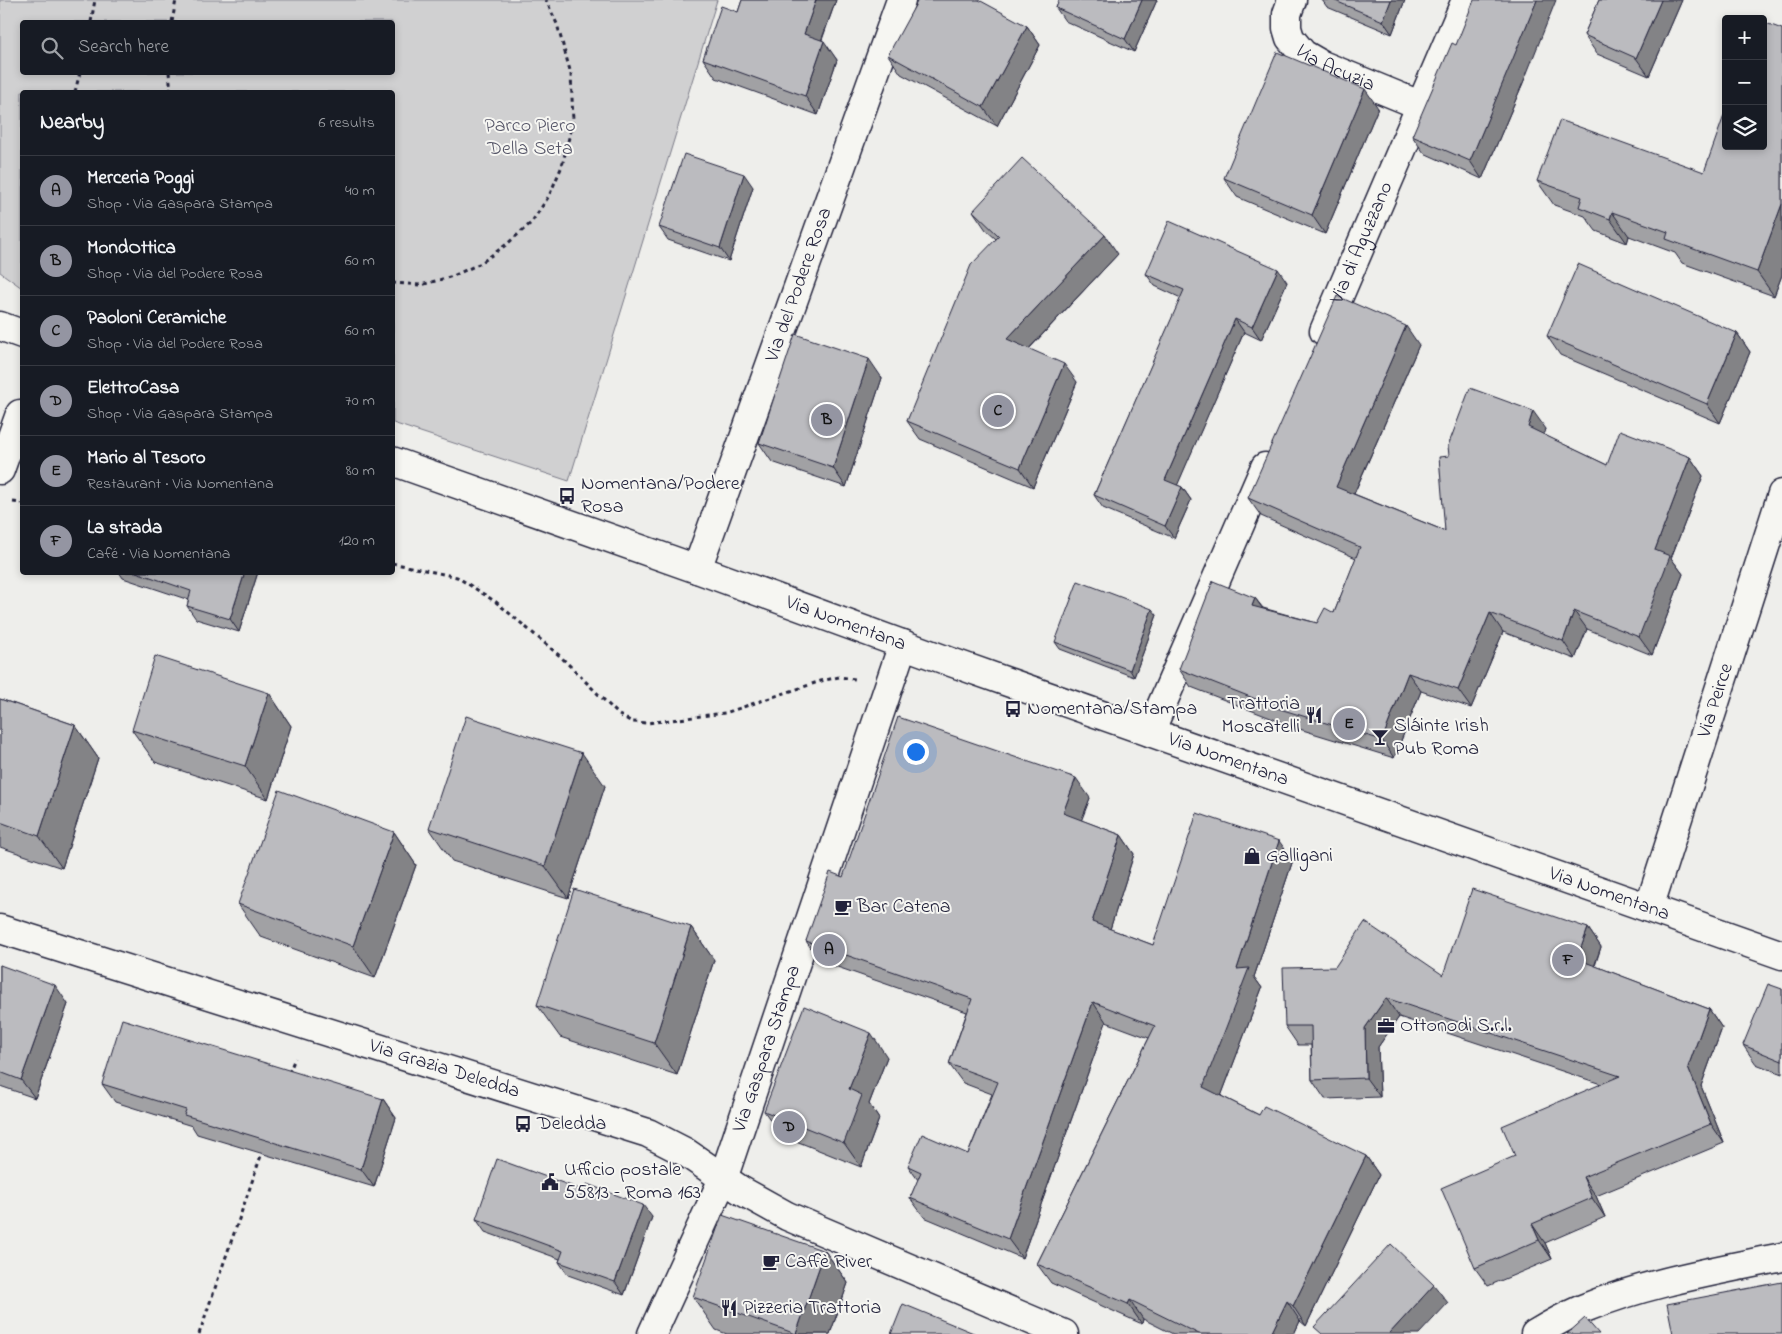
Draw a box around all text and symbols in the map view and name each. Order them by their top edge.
map controls [1722,15,1767,150]
button: + [1722,15,1767,60]
search box [20,20,395,75]
icon: search [38,34,66,62]
text: Search here [78,34,169,61]
street label: Via Acuzia [1286,38,1379,100]
button: − [1722,60,1767,105]
button: layers [1722,105,1767,150]
text: Nearby [40,108,104,138]
text: 6 results [318,111,375,135]
park label: Parco Piero Della Seta [484,112,576,164]
text: Merceria Poggi [87,165,194,192]
street label: Via di Aguzzano [1322,177,1401,309]
text: A [51,179,61,203]
text: 40 m [345,179,375,203]
text: Shop · Via Gaspara Stampa [87,192,273,216]
street label: Via del Podere Rosa [758,204,840,367]
text: MondOttica [87,235,176,262]
text: B [51,249,61,273]
text: 60 m [345,249,375,273]
text: Shop · Via del Podere Rosa [87,262,263,286]
text: Paoloni Ceramiche [87,305,226,332]
text: C [52,319,60,343]
text: 60 m [345,319,375,343]
text: Shop · Via del Podere Rosa [87,332,263,356]
text: ElettroCasa [87,375,179,402]
text: D [50,389,62,413]
text: 70 m [345,389,375,413]
pin: C [982,392,1014,430]
pin: B [811,401,843,439]
text: Shop · Via Gaspara Stampa [87,402,273,426]
text: Mario al Tesoro [87,445,206,472]
text: E [51,459,61,483]
text: 80 m [346,459,375,483]
place label: Nomentana/Podere Rosa [581,470,740,522]
text: Restaurant · Via Nomentana [87,472,274,496]
bus stop icon: Nomentana/Podere Rosa [557,486,577,506]
text: La strada [87,515,162,542]
text: F [51,529,61,553]
text: 120 m [339,529,375,553]
text: Café · Via Nomentana [87,542,230,566]
street label: Via Nomentana [781,588,910,659]
street label: Via Peirce [1690,659,1741,742]
place label: Trattoria Moscatelli [1222,690,1300,742]
place label: Nomentana/Stampa [1027,695,1197,724]
bus stop icon: Nomentana/Stampa [1003,699,1023,719]
restaurant icon: Trattoria Moscatelli [1304,705,1324,725]
pin: E [1333,705,1365,743]
place label: Sláinte Irish Pub Roma [1394,712,1489,764]
street label: Via Nomentana [1163,725,1293,794]
bar icon: Sláinte Irish Pub Roma [1370,727,1390,747]
your location [903,739,929,765]
place label: Galligani [1266,842,1333,872]
shop icon: Galligani [1242,846,1262,866]
street label: Via Nomentana [1544,859,1674,929]
place label: Bar Catena [856,893,951,922]
cafe icon: Bar Catena [833,897,853,917]
pin: A [813,931,845,969]
pin: F [1552,941,1584,979]
street label: Via Gaspara Stampa [725,961,808,1137]
place label: Ottonodi S.r.l. [1400,1012,1512,1041]
office icon: Ottonodi S.r.l. [1376,1016,1396,1036]
street label: Via Grazia Deledda [365,1031,523,1106]
pin: D [773,1108,805,1146]
place label: Deledda [536,1110,606,1139]
bus stop icon: Deledda [513,1114,533,1134]
place label: Ufficio postale 55813 – Roma 163 [564,1156,701,1208]
public building icon: Ufficio postale 55813 – Roma 163 [540,1172,560,1192]
place label: Caffè River [785,1248,873,1277]
cafe icon: Caffè River [761,1252,781,1272]
place label: Pizzeria Trattoria [743,1294,881,1323]
restaurant icon: Pizzeria Trattoria [719,1298,739,1318]

